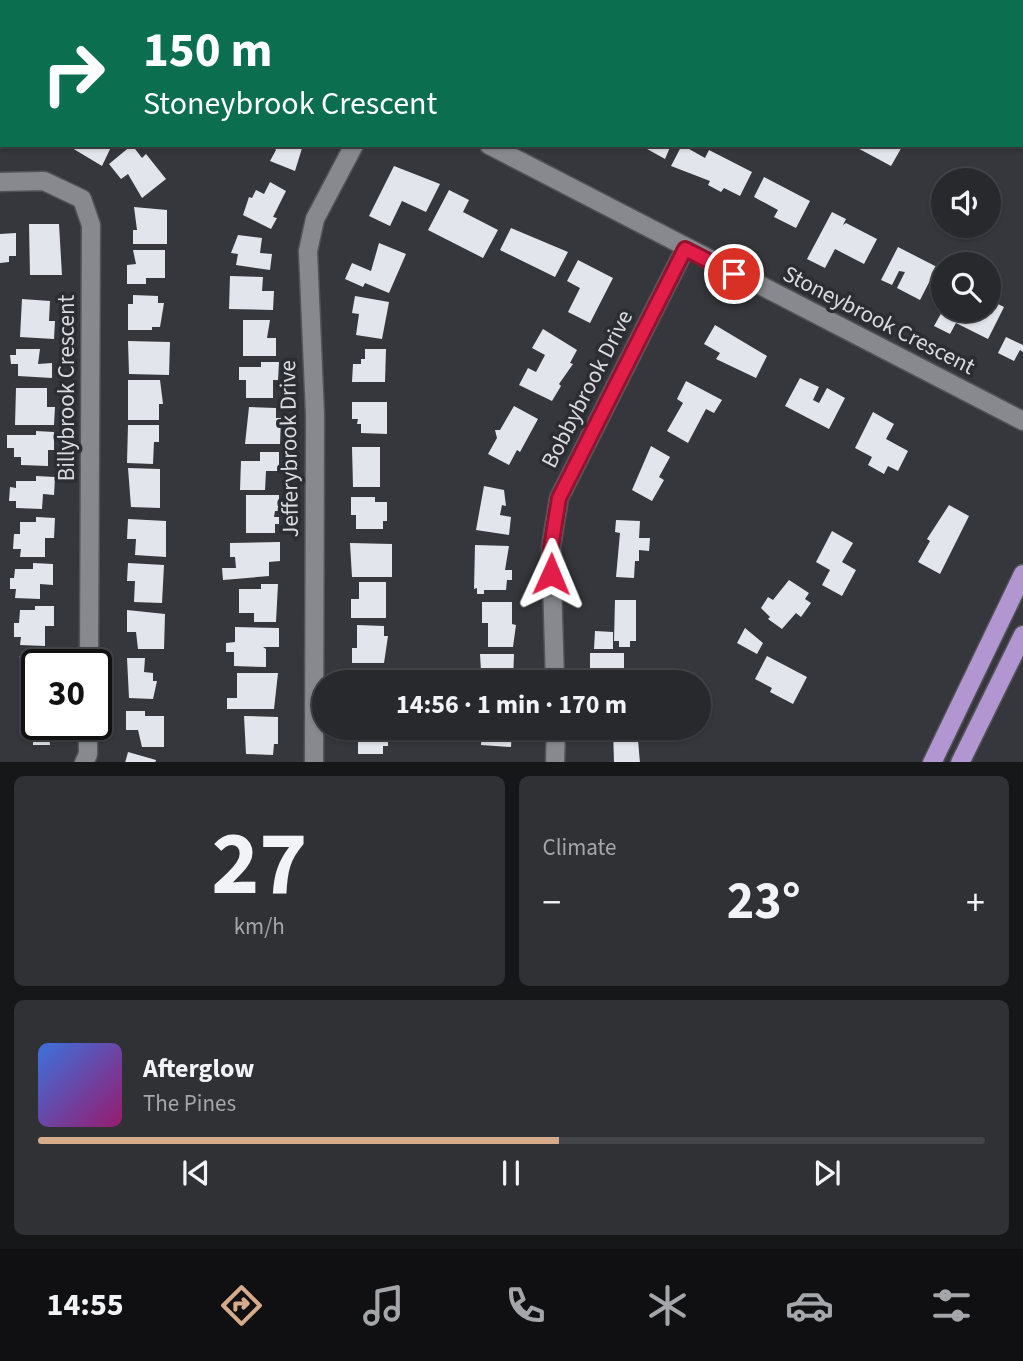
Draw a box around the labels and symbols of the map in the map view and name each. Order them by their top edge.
pin [704,244,764,304]
street label: Stoneybrook Crescent [777,257,981,383]
street label: Billybrook Crescent [50,294,83,481]
street label: Bobbybrook Drive [533,304,641,474]
street label: Jefferybrook Drive [271,360,307,538]
position arrow [514,537,588,611]
speed limit sign: 30 [21,649,112,740]

